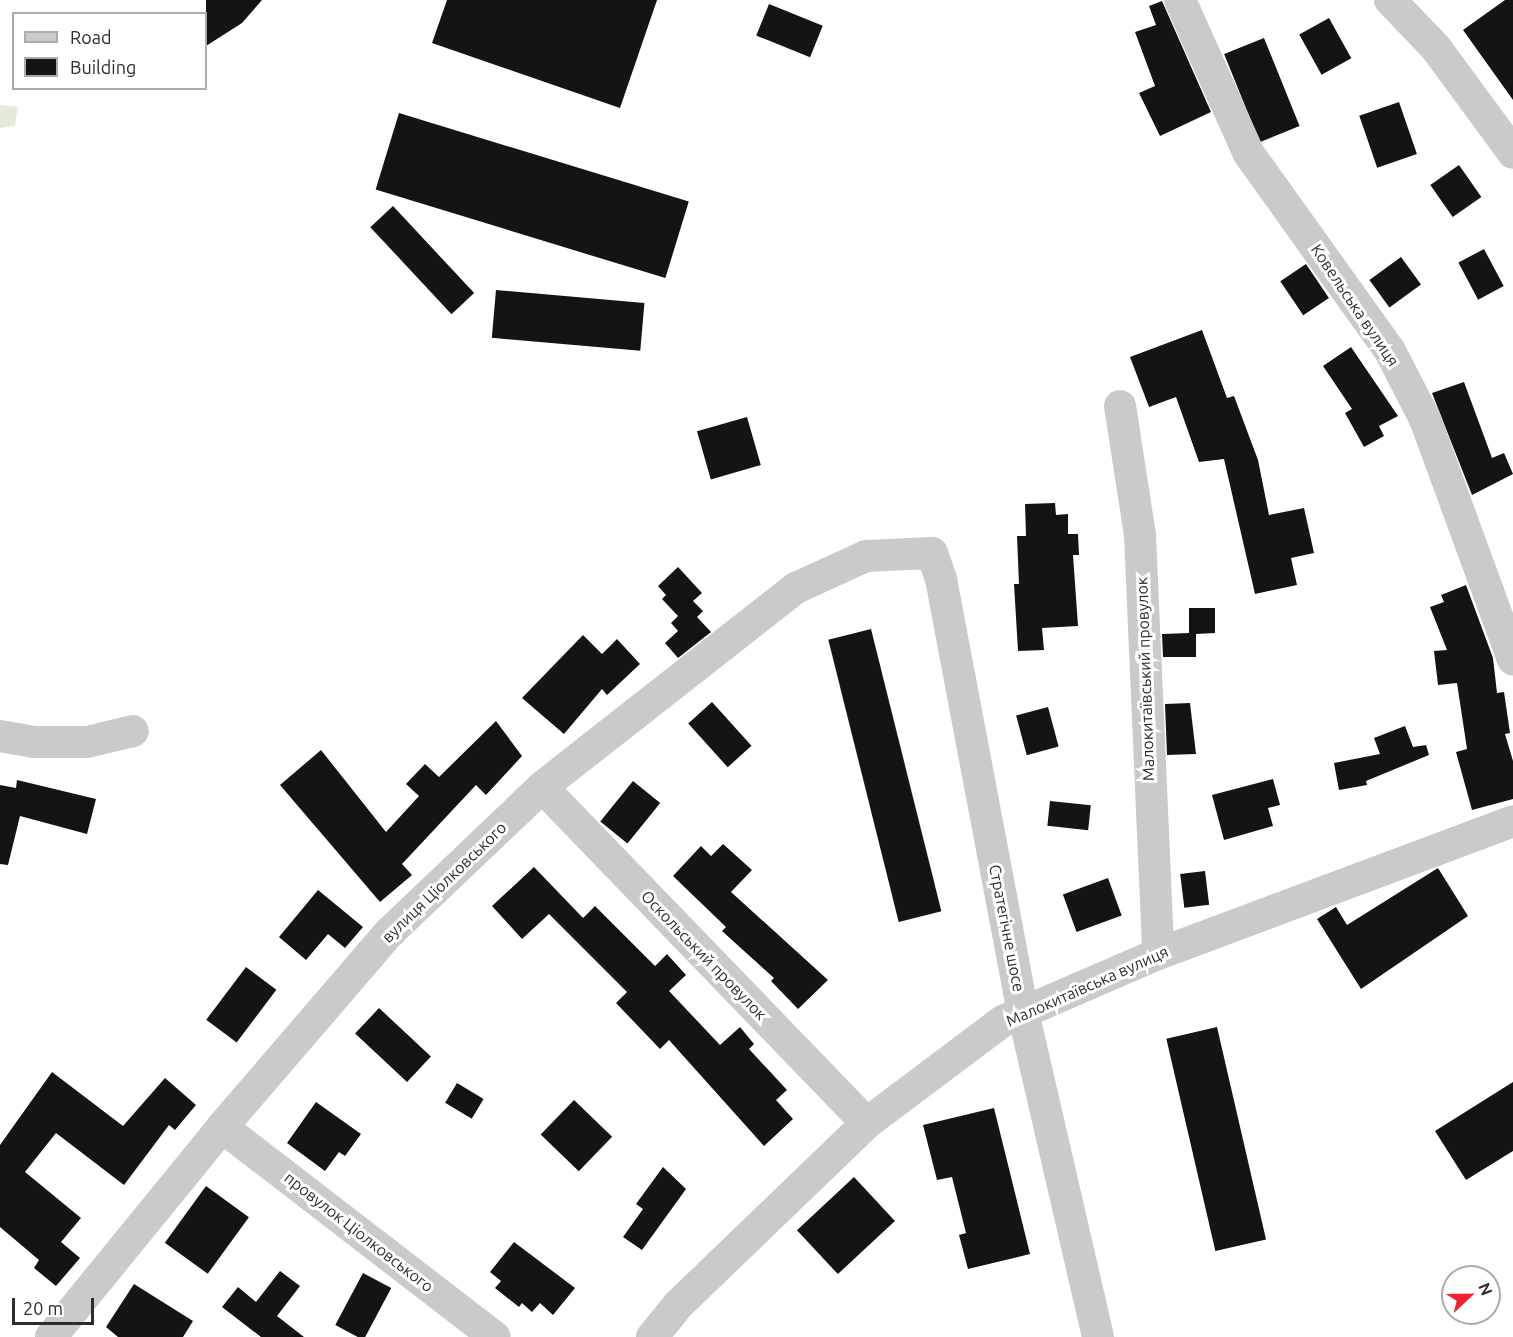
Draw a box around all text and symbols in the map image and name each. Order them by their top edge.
legend [12,12,207,90]
text: Road [70,27,112,47]
text: Building [70,57,136,77]
street label: Ковельська вулиця [1307,240,1403,370]
street label: Малокитаївський провулок [1132,577,1158,781]
street label: вулиця Ціолковського [378,818,510,946]
street label: Стратегічне шосе [985,863,1029,993]
street label: Оскольський провулок [637,886,771,1024]
street label: Малокитаївська вулиця [1003,942,1171,1030]
street label: провулок Ціолковського [281,1168,437,1296]
north arrow [1441,1265,1501,1325]
text: N [1475,1280,1496,1298]
scale bar [15,1286,98,1324]
text: 20 m [23,1298,63,1318]

